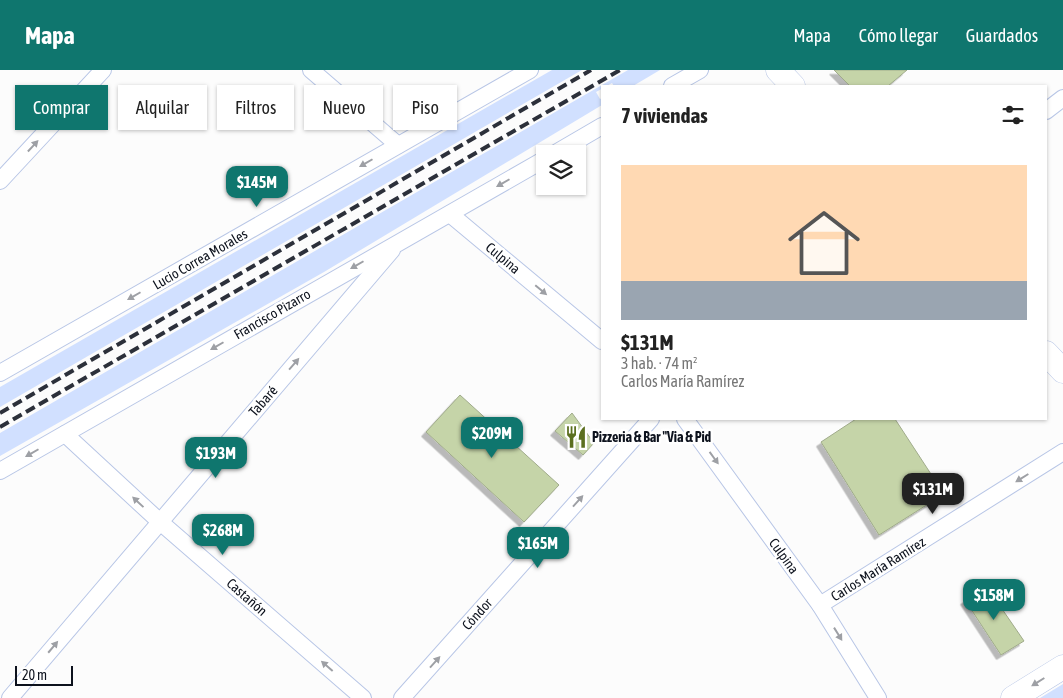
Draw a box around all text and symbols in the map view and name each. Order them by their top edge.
text: Mapa [25,22,75,49]
text: Mapa [793,25,831,46]
text: Cómo llegar [859,25,938,46]
text: Guardados [966,25,1038,46]
chip: Comprar [15,85,108,130]
chip: Alquilar [118,85,207,130]
chip: Filtros [217,85,294,130]
chip: Nuevo [304,85,383,130]
chip: Piso [393,85,457,130]
icon: filters [999,101,1027,129]
text: 7 viviendas [621,103,708,127]
one-way arrow [27,140,39,152]
map controls [536,145,586,195]
button: layers [536,145,586,195]
one-way arrow [360,159,373,168]
pin: $145M [222,166,292,208]
text: $145M [237,173,277,191]
one-way arrow [496,179,509,188]
icon: home [779,198,869,288]
street label: Lucio Correa Morales [150,225,250,292]
street label: Culpina [483,239,523,277]
one-way arrow [351,261,364,270]
one-way arrow [535,284,548,295]
street label: Francisco Pizarro [231,286,313,342]
one-way arrow [128,292,141,301]
text: $131M [621,330,674,354]
one-way arrow [210,342,223,351]
text: 3 hab. · 74 m² [621,354,697,372]
one-way arrow [288,358,300,370]
text: Carlos María Ramírez [621,372,744,390]
street label: Tabaré [245,382,281,420]
pin: $209M [457,416,527,459]
text: $209M [472,424,512,442]
restaurant icon: Pizzeria & Bar "Via & Pid [563,424,589,450]
place label: Pizzeria & Bar "Via & Pid [592,429,712,445]
pin: $193M [181,436,251,479]
text: $193M [196,444,236,462]
one-way arrow [26,448,39,457]
one-way arrow [709,451,719,465]
pin: $131M [898,472,968,515]
one-way arrow [1015,473,1028,483]
text: $131M [913,480,953,498]
one-way arrow [132,496,144,508]
one-way arrow [572,496,584,508]
pin: $268M [188,514,258,556]
text: $268M [203,521,243,539]
pin: $165M [503,526,573,569]
text: $165M [518,534,558,552]
street label: Carlos María Ramírez [828,534,928,604]
street label: Culpina [766,535,802,577]
street label: Castañón [223,575,271,619]
pin: $158M [959,578,1029,621]
text: $158M [974,586,1014,604]
street label: Cóndor [459,594,496,633]
one-way arrow [833,627,842,641]
one-way arrow [47,641,58,654]
one-way arrow [429,655,440,668]
one-way arrow [321,660,333,672]
scale bar [15,663,72,686]
text: 20 m [22,667,47,683]
one-way arrow [1031,678,1045,687]

